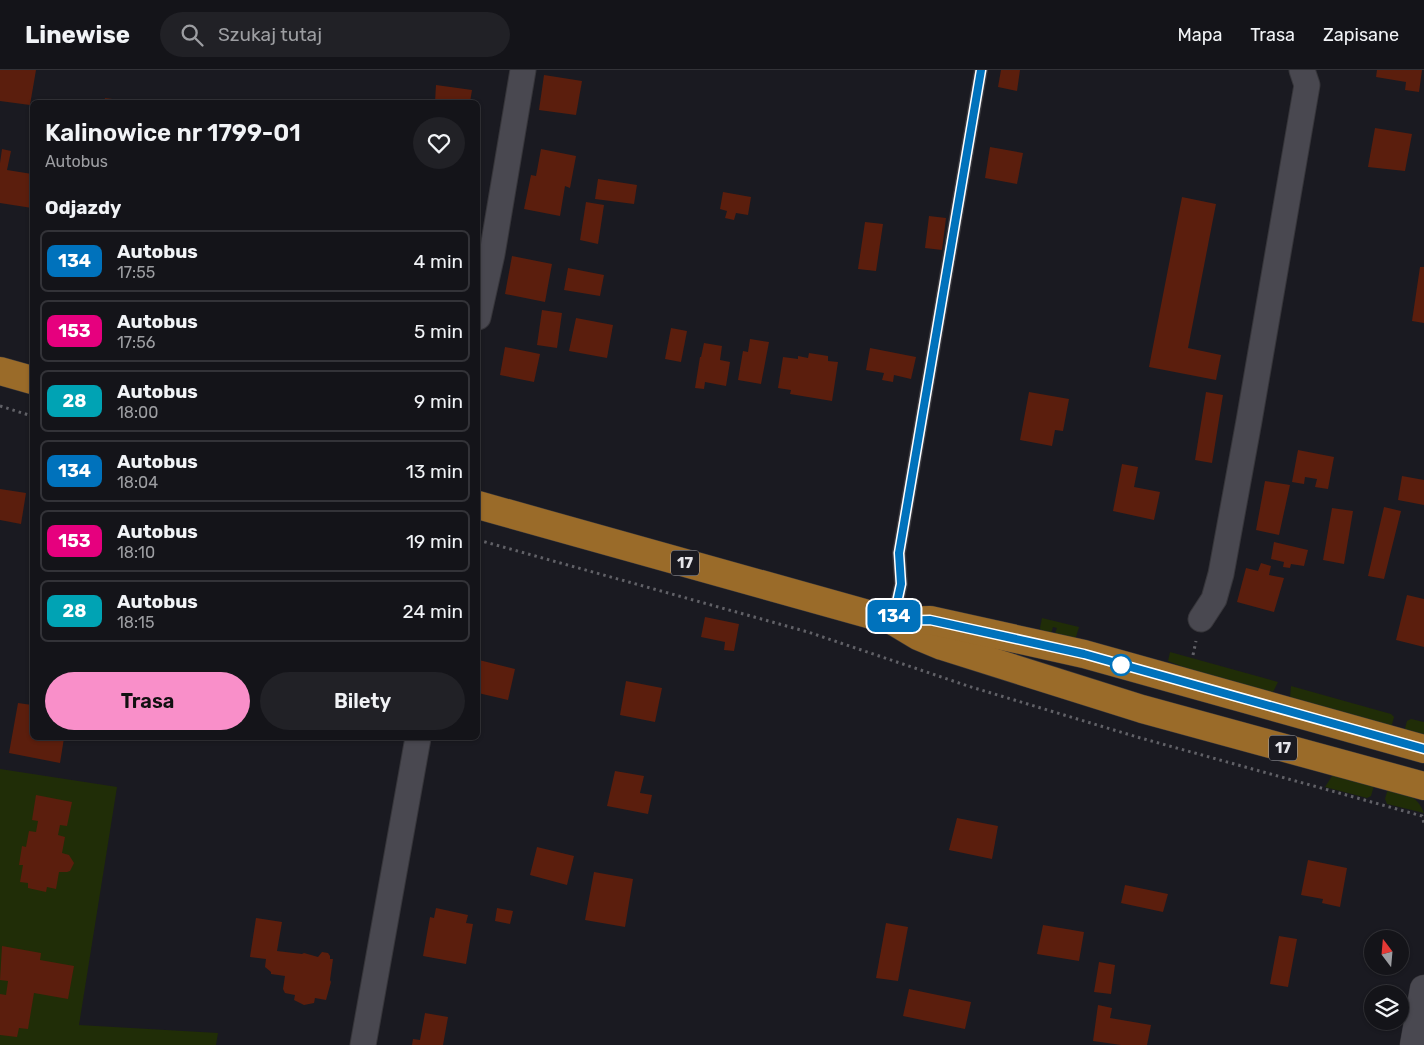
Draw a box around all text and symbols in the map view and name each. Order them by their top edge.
search box [160,12,510,57]
text: Linewise [25,21,130,49]
icon: search [178,21,206,49]
text: Szukaj tutaj [218,23,322,46]
text: Mapa [1177,24,1222,46]
text: Trasa [1250,24,1295,46]
text: Zapisane [1323,24,1399,46]
button: heart [413,117,465,169]
text: Kalinowice nr 1799-01 [45,119,301,147]
text: Autobus [45,152,108,171]
text: Odjazdy [45,196,121,219]
text: Autobus [117,240,198,263]
text: 134 [58,250,91,272]
text: 4 min [414,250,463,273]
text: 17:55 [117,263,155,282]
text: Autobus [117,310,198,333]
text: 153 [58,320,91,342]
text: 5 min [414,320,463,343]
text: 17:56 [117,333,155,352]
text: Autobus [117,380,198,403]
text: 28 [63,390,86,412]
text: 9 min [414,390,463,413]
text: 18:00 [117,403,158,422]
text: Autobus [117,450,198,473]
text: 134 [58,460,91,482]
text: 13 min [406,460,463,483]
text: 18:04 [117,473,158,492]
text: Autobus [117,520,198,543]
text: 153 [58,530,91,552]
text: 19 min [406,530,463,553]
text: 18:10 [117,543,155,562]
road number: 17 [671,550,699,576]
text: Autobus [117,590,198,613]
text: 28 [63,600,86,622]
text: 24 min [403,600,463,623]
line badge: 134 [865,600,923,632]
text: 134 [877,605,911,627]
text: 18:15 [117,613,154,632]
unlabelled marker [1110,654,1132,676]
button: Trasa [45,672,250,730]
button: Bilety [260,672,465,730]
road number: 17 [1269,736,1297,760]
north arrow [1364,930,1409,975]
map controls [1364,930,1409,1030]
button: layers [1364,985,1409,1030]

